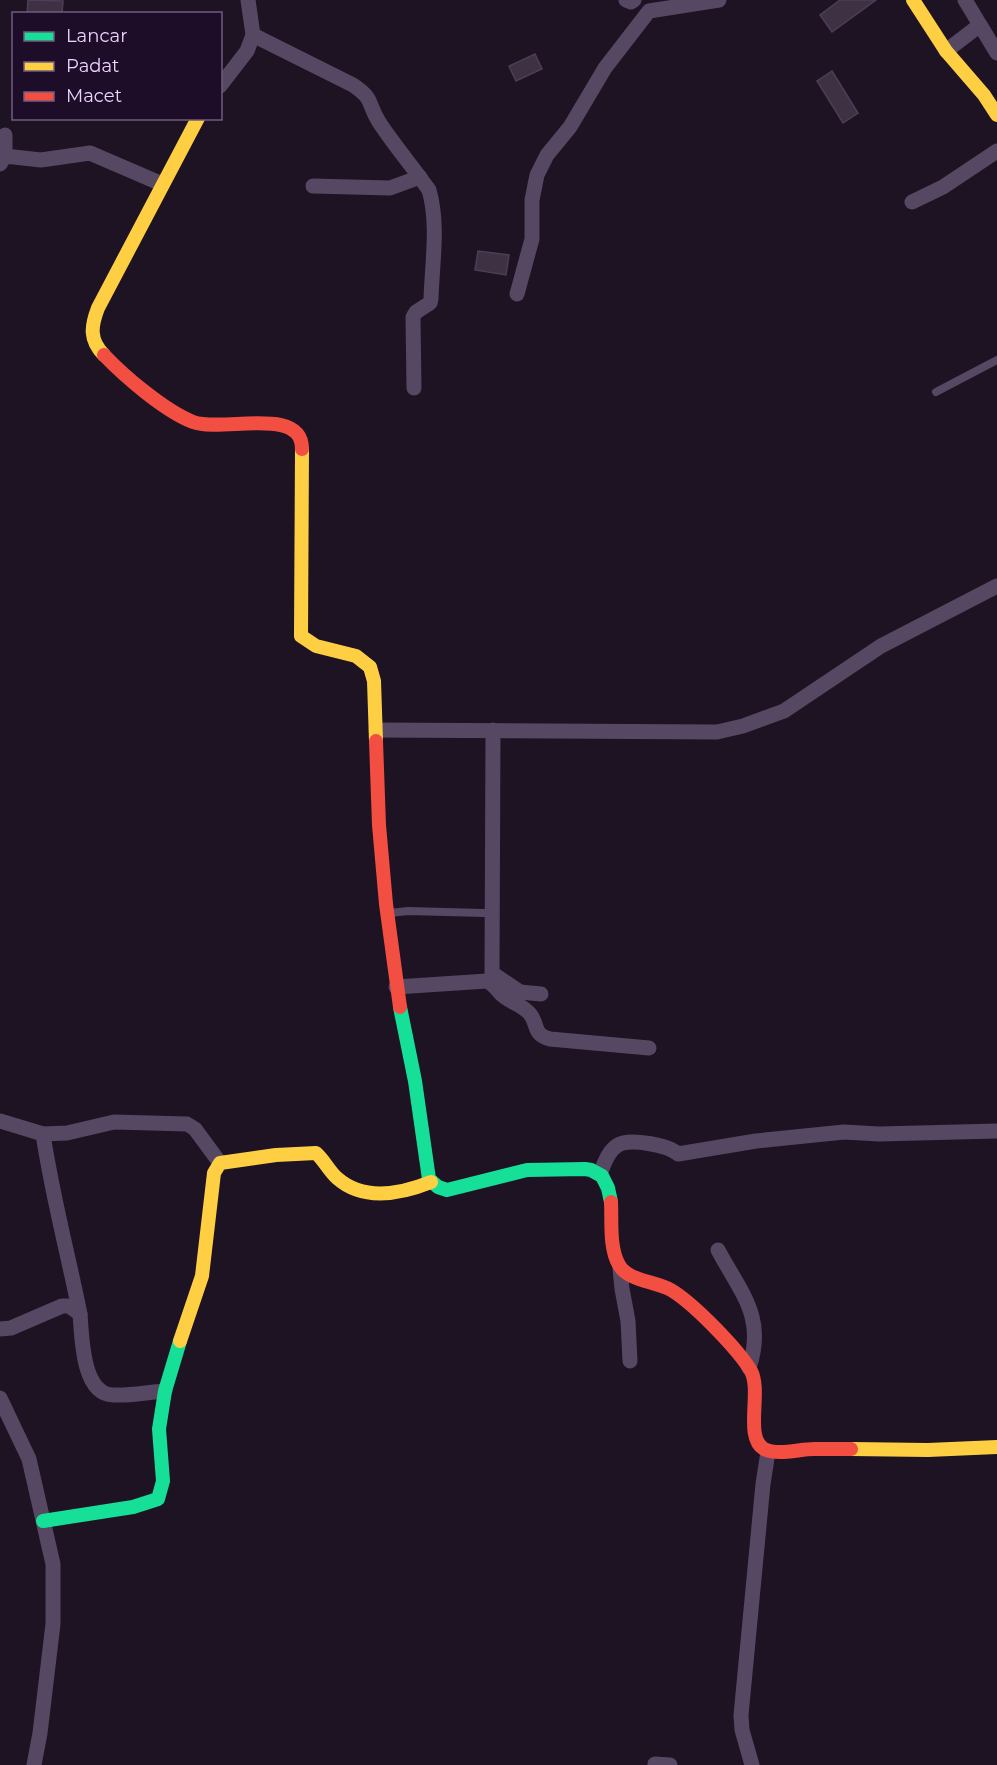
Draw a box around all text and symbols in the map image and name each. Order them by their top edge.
legend [12,12,222,120]
text: Lancar [66,25,127,47]
text: Padat [66,55,119,77]
text: Macet [66,85,122,107]

